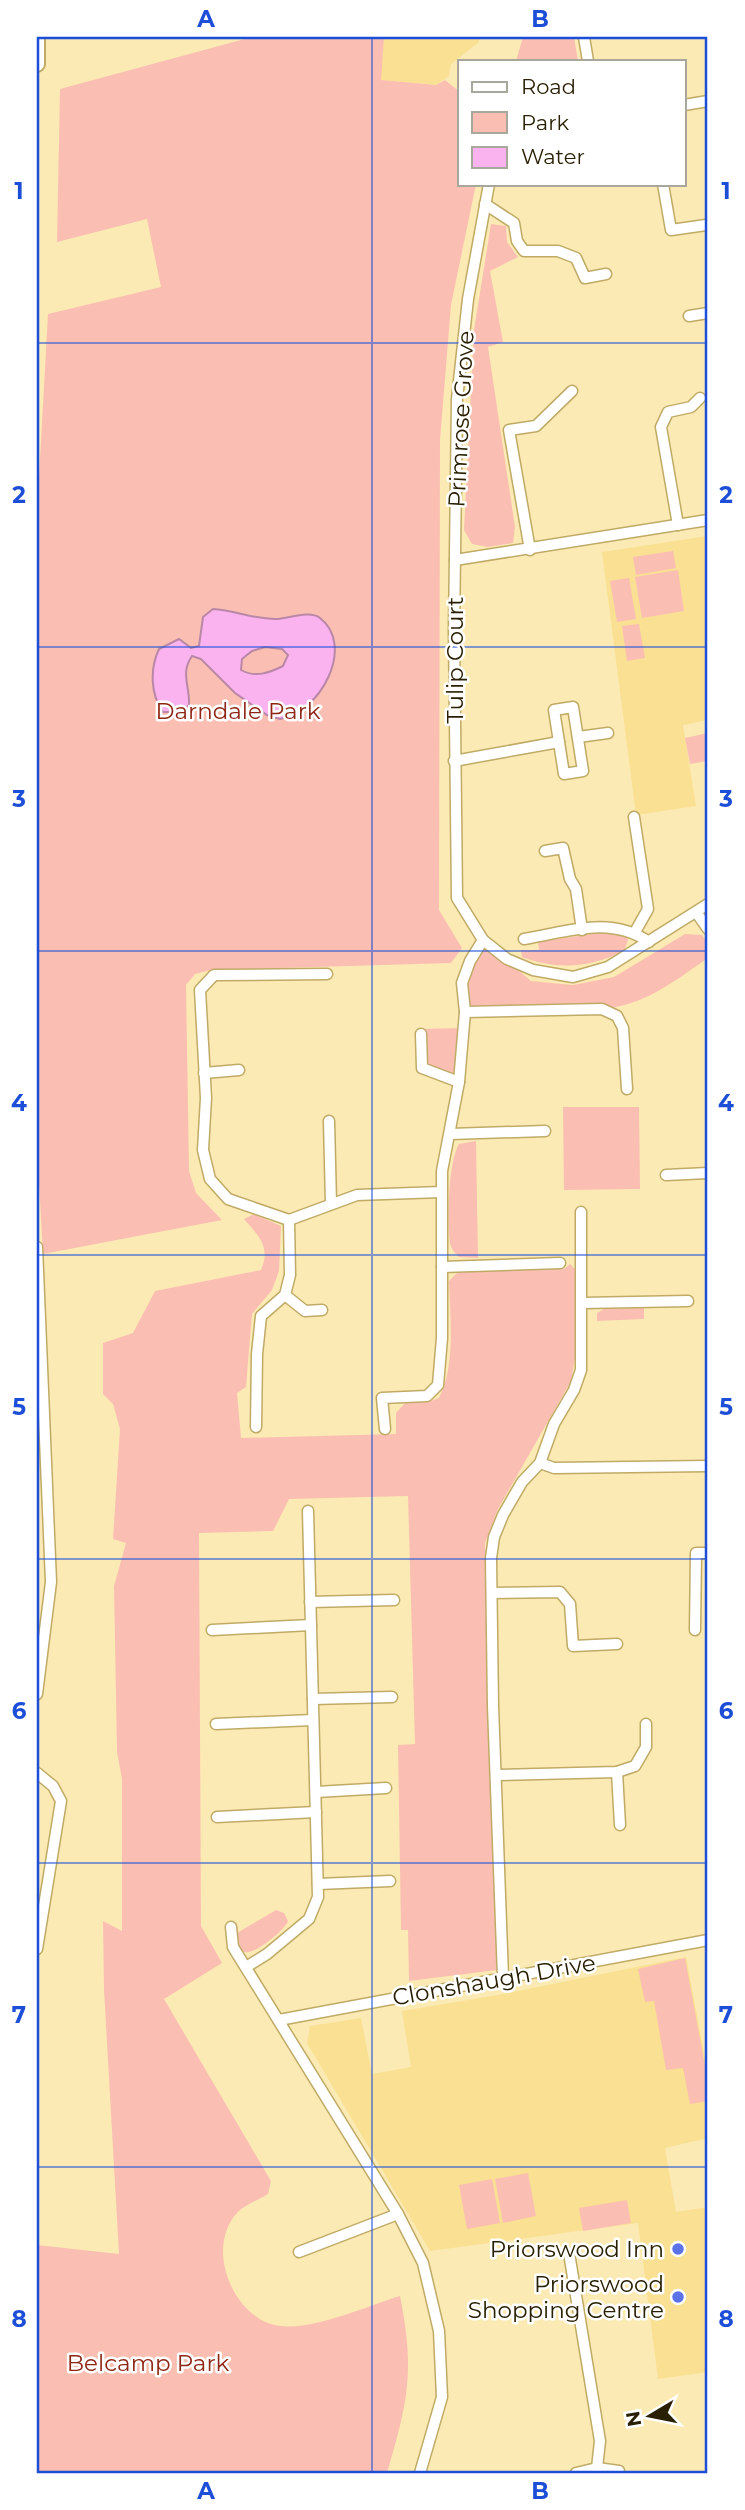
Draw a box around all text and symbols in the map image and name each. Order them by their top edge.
text: A [196,5,215,33]
text: B [531,5,549,33]
legend [458,60,686,186]
text: Road [521,74,576,99]
text: Park [521,110,569,135]
text: Water [521,144,585,169]
text: 1 [14,177,24,205]
text: 1 [721,177,731,205]
street label: Primrose Grove [442,330,480,508]
text: 2 [12,481,26,509]
text: 2 [719,481,733,509]
street label: Tulip Court [441,597,469,723]
park label: Darndale Park [156,697,321,725]
text: 3 [11,785,26,813]
text: 3 [718,785,733,813]
text: 4 [11,1089,27,1117]
text: 4 [718,1089,734,1117]
text: 5 [12,1393,26,1421]
text: 5 [719,1393,733,1421]
text: 6 [12,1697,27,1725]
text: 6 [719,1697,734,1725]
street label: Clonshaugh Drive [390,1948,598,2012]
text: 7 [12,2001,26,2029]
text: 7 [719,2001,733,2029]
place label: Priorswood Inn [490,2235,664,2263]
marker: Priorswood Inn [670,2241,686,2257]
place label: Priorswood Shopping Centre [468,2270,664,2324]
marker: Priorswood Shopping Centre [670,2289,686,2305]
text: 8 [11,2305,27,2333]
text: 8 [718,2305,734,2333]
park label: Belcamp Park [67,2349,229,2377]
north arrow [616,2380,686,2450]
text: N [621,2409,646,2428]
text: A [196,2477,215,2505]
text: B [531,2477,549,2505]

